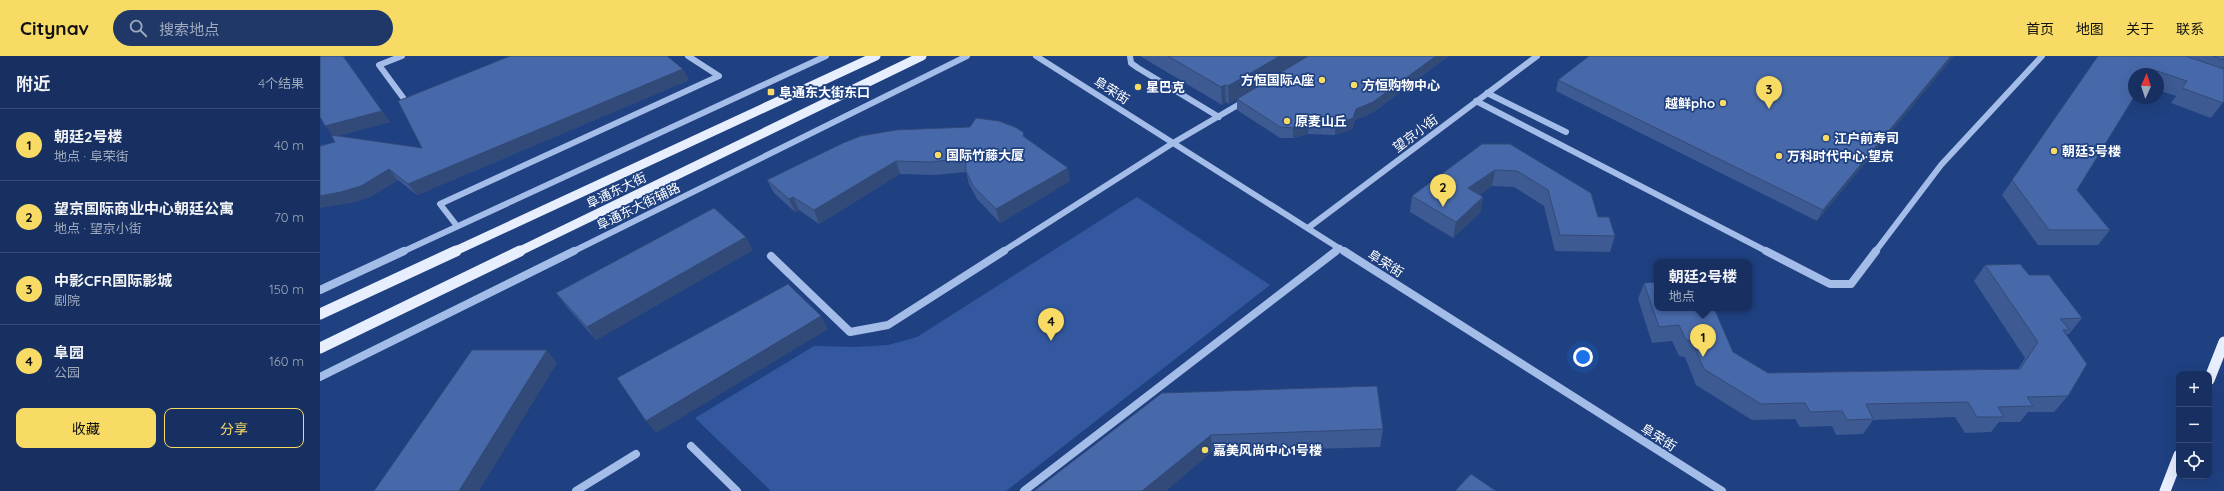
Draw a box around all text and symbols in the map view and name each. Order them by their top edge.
search box [113,10,393,46]
text: Citynav [20,16,89,40]
icon: search [127,17,149,39]
text: 搜索地点 [159,20,219,39]
text: 首页 [2026,20,2054,38]
text: 地图 [2076,20,2104,38]
text: 关于 [2126,20,2154,38]
text: 联系 [2176,20,2204,38]
north arrow [2128,68,2164,104]
place label: 方恒国际A座 [1241,72,1314,88]
text: 附近 [16,73,50,94]
street label: 阜荣街 [1091,73,1133,107]
text: 4个结果 [258,75,304,91]
marker: 方恒国际A座 [1317,75,1327,85]
pin: 3 [1756,76,1782,109]
place label: 方恒购物中心 [1362,77,1440,93]
place label: 星巴克 [1146,79,1185,95]
marker: 方恒购物中心 [1349,80,1359,90]
marker: 星巴克 [1133,82,1143,92]
place label: 阜通东大街东口 [779,84,870,100]
marker: 阜通东大街东口 [766,87,776,97]
place label: 越鲜pho [1665,95,1715,111]
marker: 越鲜pho [1718,98,1728,108]
street label: 望京小街 [1389,111,1441,155]
place label: 原麦山丘 [1295,113,1347,129]
marker: 原麦山丘 [1282,116,1292,126]
text: 朝廷2号楼 [54,127,123,146]
place label: 江户前寿司 [1834,130,1899,146]
marker: 江户前寿司 [1821,133,1831,143]
text: 1 [26,137,32,153]
text: 40 m [274,137,304,153]
place label: 朝廷3号楼 [2062,143,2121,159]
marker: 朝廷3号楼 [2049,146,2059,156]
place label: 国际竹藤大厦 [946,147,1024,163]
text: 地点 · 阜荣街 [54,148,129,164]
place label: 万科时代中心·望京 [1787,148,1894,164]
marker: 国际竹藤大厦 [933,150,943,160]
marker: 万科时代中心·望京 [1774,151,1784,161]
street label: 阜通东大街 [583,169,649,211]
pin: 2 [1430,174,1456,207]
street label: 阜通东大街辅路 [594,179,682,233]
text: 望京国际商业中心朝廷公寓 [54,199,234,218]
text: 2 [25,209,33,225]
text: 70 m [274,209,304,225]
text: 地点 · 望京小街 [54,220,142,236]
street label: 阜荣街 [1365,246,1407,280]
popup [1654,259,1752,311]
text: 朝廷2号楼 [1669,267,1737,286]
text: 中影CFR国际影城 [54,271,172,290]
text: 3 [26,281,32,297]
text: 150 m [269,281,304,297]
text: 地点 [1669,288,1695,304]
text: 剧院 [54,292,80,308]
pin: 4 [1038,308,1064,341]
pin: 1 [1690,324,1716,357]
text: 阜园 [54,343,84,362]
your location [1573,347,1593,367]
text: 4 [25,353,33,369]
text: 160 m [269,353,304,369]
text: 公园 [54,364,80,380]
map controls [2176,371,2212,479]
button: + [2176,371,2212,407]
button: − [2176,407,2212,443]
button: 收藏 [16,408,156,448]
button: 分享 [164,408,304,448]
street label: 阜荣街 [1638,420,1680,454]
place label: 嘉美风尚中心1号楼 [1213,442,1322,458]
button: locate [2176,443,2212,479]
marker: 嘉美风尚中心1号楼 [1200,445,1210,455]

